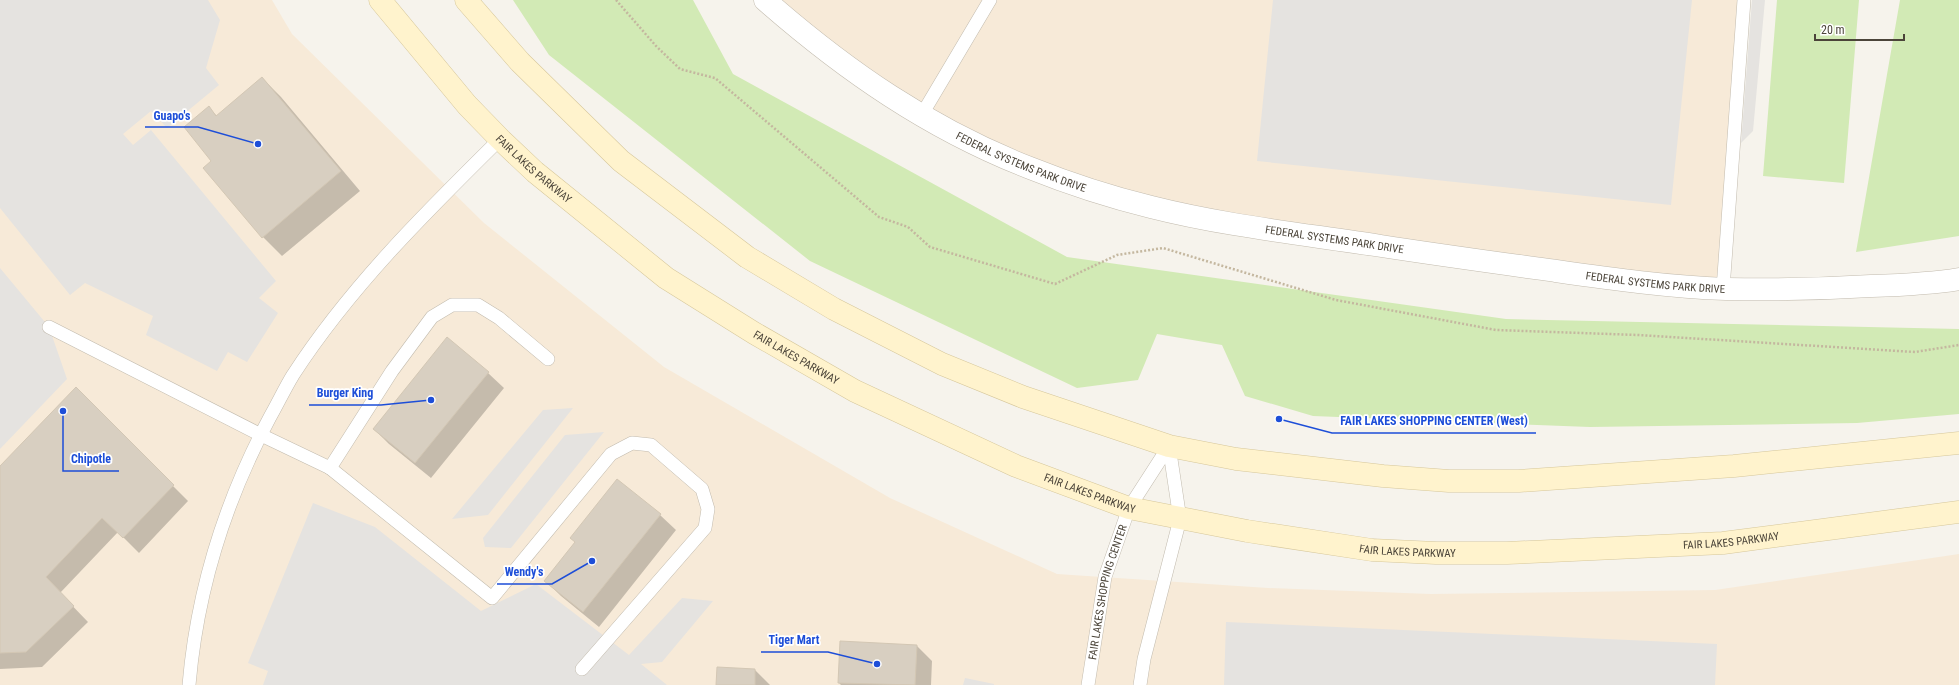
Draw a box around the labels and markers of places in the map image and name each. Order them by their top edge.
callout: Guapo's [145,103,198,127]
callout: Burger King [309,381,381,405]
callout: FAIR LAKES SHOPPING CENTER (West) [1332,409,1536,433]
callout: Chipotle [63,447,119,471]
callout: Wendy's [497,560,552,584]
callout: Tiger Mart [761,628,828,652]

